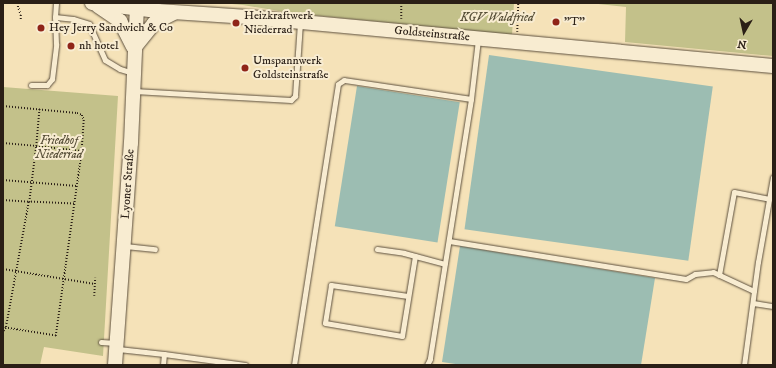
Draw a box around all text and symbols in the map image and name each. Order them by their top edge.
place label: Heizkraftwerk Niederrad [244,9,313,37]
park label: KGV Waldfried [460,11,534,25]
north arrow [724,12,764,52]
place label: "T" [564,15,585,29]
marker: "T" [551,17,561,27]
marker: Heizkraftwerk Niederrad [231,18,241,28]
place label: Hey Jerry Sandwich & Co [49,21,173,35]
marker: Hey Jerry Sandwich & Co [36,23,46,33]
street label: Goldsteinstraße [394,24,470,44]
text: N [737,36,748,51]
place label: nh hotel [79,39,119,53]
marker: nh hotel [66,41,76,51]
place label: Umspannwerk Goldsteinstraße [253,54,329,82]
marker: Umspannwerk Goldsteinstraße [240,63,250,73]
park label: Friedhof Niederrad [36,134,82,162]
street label: Lyoner Straße [118,149,138,219]

